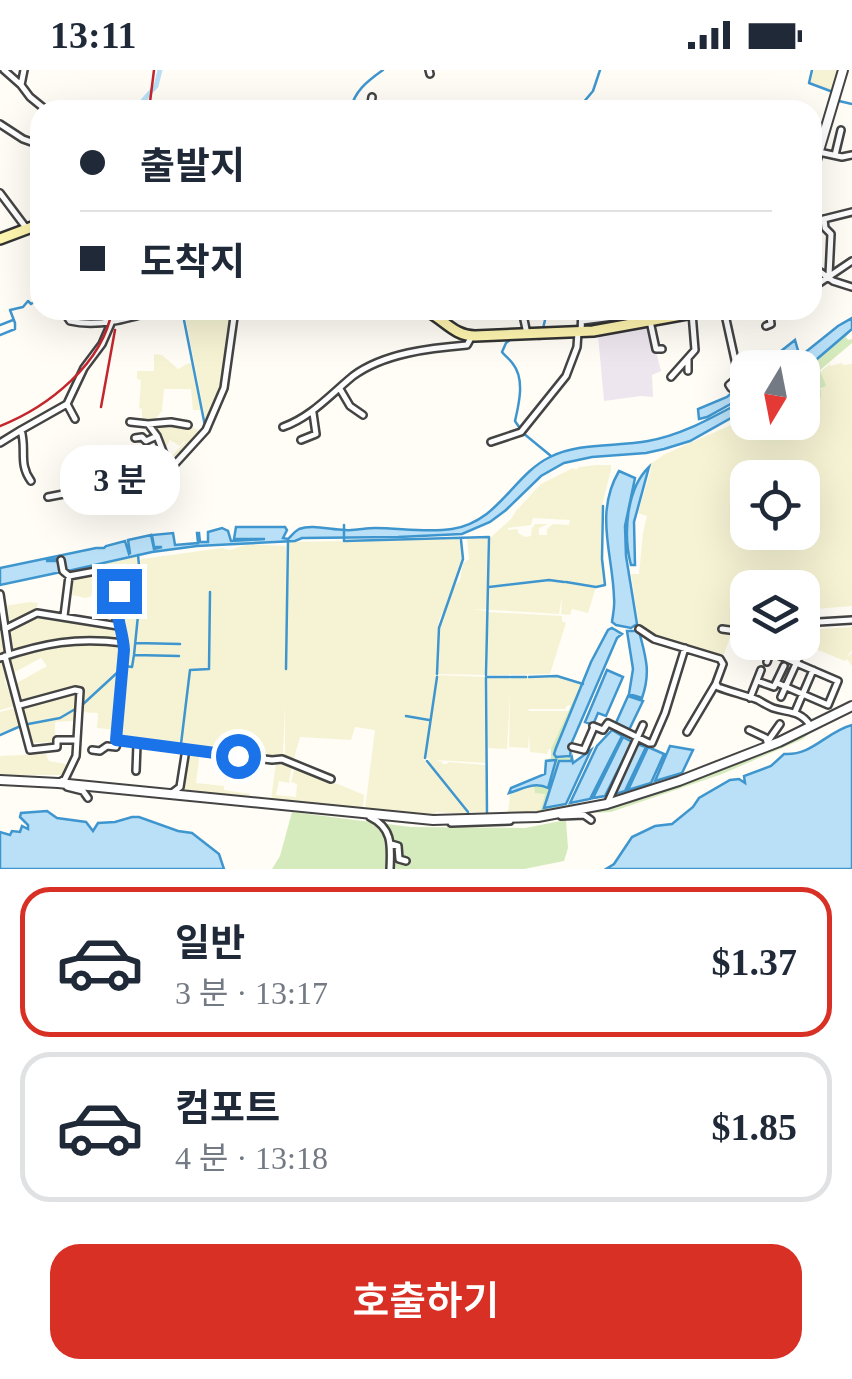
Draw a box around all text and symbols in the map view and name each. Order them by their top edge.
text: 13:11 [50,14,137,56]
text: 출발지 [140,145,245,187]
text: 도착지 [140,241,245,283]
north arrow [730,350,820,440]
map controls [730,350,820,660]
callout: 3 분 [59,446,179,516]
button: locate [730,460,820,550]
text: 3 분 [93,462,147,498]
route end [97,569,142,614]
button: layers [730,570,820,660]
route start [216,734,261,779]
icon: car [55,917,145,1007]
text: 일반 [175,922,245,964]
text: $1.37 [712,941,797,983]
text: 3 분 · 13:17 [175,975,328,1011]
icon: car [55,1082,145,1172]
text: 컴포트 [175,1087,280,1129]
text: $1.85 [712,1106,797,1148]
text: 4 분 · 13:18 [175,1140,328,1176]
button: 호출하기 [50,1244,802,1359]

